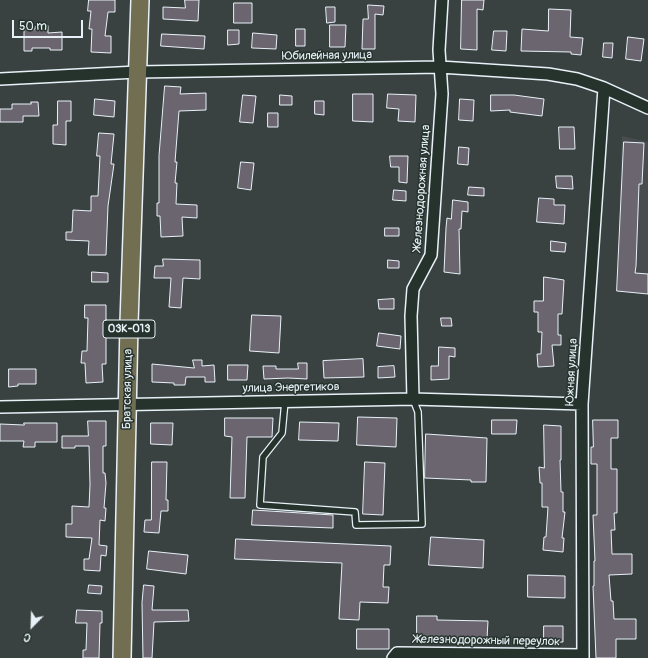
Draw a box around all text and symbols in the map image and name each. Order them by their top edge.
scale bar [14,12,85,38]
text: 50 m [19,19,47,34]
street label: Юбилейная улица [282,48,372,64]
street label: Железнодорожная улица [410,124,434,252]
road number: 03К-013 [103,320,155,338]
street label: Южная улица [563,338,581,406]
street label: Братская улица [120,349,136,429]
street label: улица Энергетиков [242,380,340,396]
north arrow [12,606,52,646]
text: С [21,630,33,645]
street label: Железнодорожный переулок [414,633,560,649]

